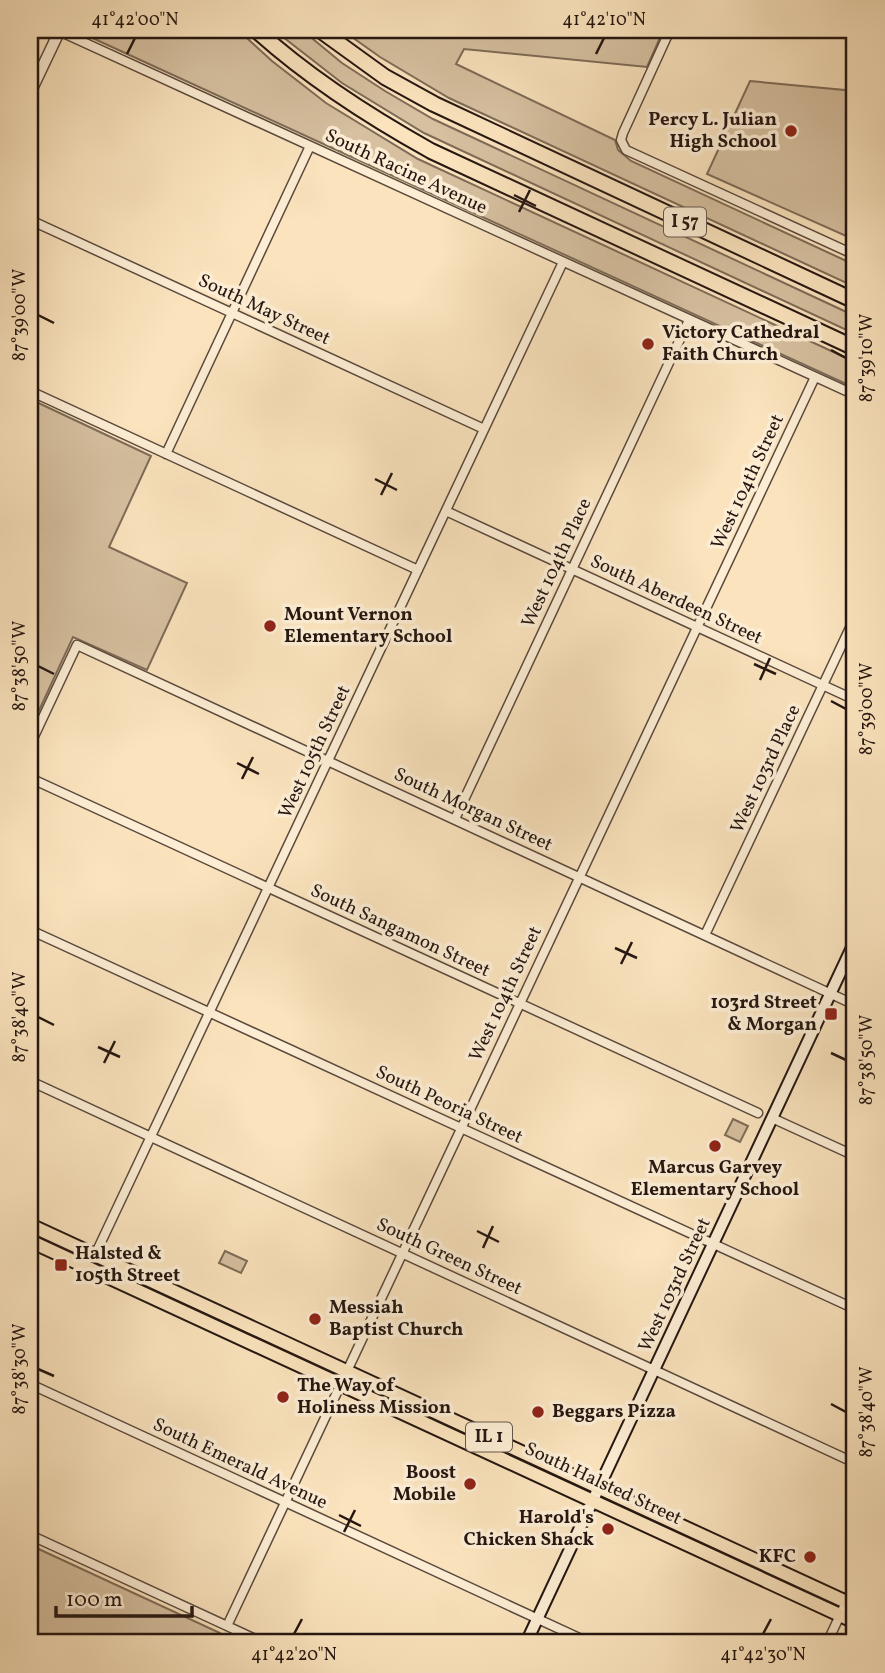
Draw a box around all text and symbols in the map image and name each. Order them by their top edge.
text: 41°42'00"N [91,8,179,33]
text: 41°42'10"N [562,8,646,33]
place label: Percy L. Julian High School [648,107,777,155]
street label: South Racine Avenue [321,123,491,221]
marker: Percy L. Julian High School [783,123,799,139]
road number: I 57 [664,208,706,236]
street label: South May Street [194,268,335,352]
text: 87°39'00"W [8,269,33,361]
text: 87°39'10"W [855,314,880,402]
place label: Victory Cathedral Faith Church [662,320,819,368]
marker: Victory Cathedral Faith Church [640,336,656,352]
street label: West 104th Street [705,410,791,554]
street label: West 104th Place [516,494,598,632]
street label: South Aberdeen Street [586,549,767,652]
place label: Mount Vernon Elementary School [284,602,452,650]
marker: Mount Vernon Elementary School [262,618,278,634]
text: 87°38'50"W [8,621,33,711]
text: 87°39'00"W [855,663,880,755]
street label: West 105th Street [273,681,357,823]
street label: West 103rd Place [725,700,807,838]
street label: South Morgan Street [389,762,557,858]
street label: South Sangamon Street [306,878,494,984]
street label: West 104th Street [463,922,549,1066]
text: 87°38'40"W [8,971,33,1063]
place label: 103rd Street & Morgan [710,990,817,1038]
marker: 103rd Street & Morgan [823,1006,839,1022]
text: 87°38'50"W [855,1015,880,1105]
street label: South Peoria Street [371,1059,527,1151]
marker: Marcus Garvey Elementary School [707,1138,723,1154]
place label: Marcus Garvey Elementary School [631,1155,799,1203]
street label: South Green Street [372,1212,526,1302]
street label: West 103rd Street [632,1213,718,1356]
place label: Halsted & 105th Street [75,1241,180,1289]
marker: Halsted & 105th Street [53,1257,69,1273]
place label: Messiah Baptist Church [329,1295,463,1343]
marker: Messiah Baptist Church [307,1311,323,1327]
text: 87°38'30"W [8,1323,33,1415]
text: 87°38'40"W [855,1366,880,1458]
place label: The Way of Holiness Mission [297,1373,451,1421]
marker: The Way of Holiness Mission [275,1389,291,1405]
place label: Beggars Pizza [552,1399,676,1425]
marker: Beggars Pizza [530,1404,546,1420]
street label: South Emerald Avenue [148,1412,332,1516]
road number: IL 1 [466,1422,512,1452]
street label: South Halsted Street [520,1436,686,1532]
place label: Boost Mobile [393,1460,456,1508]
marker: Boost Mobile [462,1476,478,1492]
place label: Harold's Chicken Shack [464,1505,594,1553]
marker: Harold's Chicken Shack [600,1521,616,1537]
place label: KFC [759,1544,796,1570]
marker: KFC [802,1549,818,1565]
scale bar [56,1575,192,1619]
text: 100 m [66,1586,123,1615]
text: 41°42'20"N [251,1643,337,1668]
text: 41°42'30"N [720,1643,806,1668]

